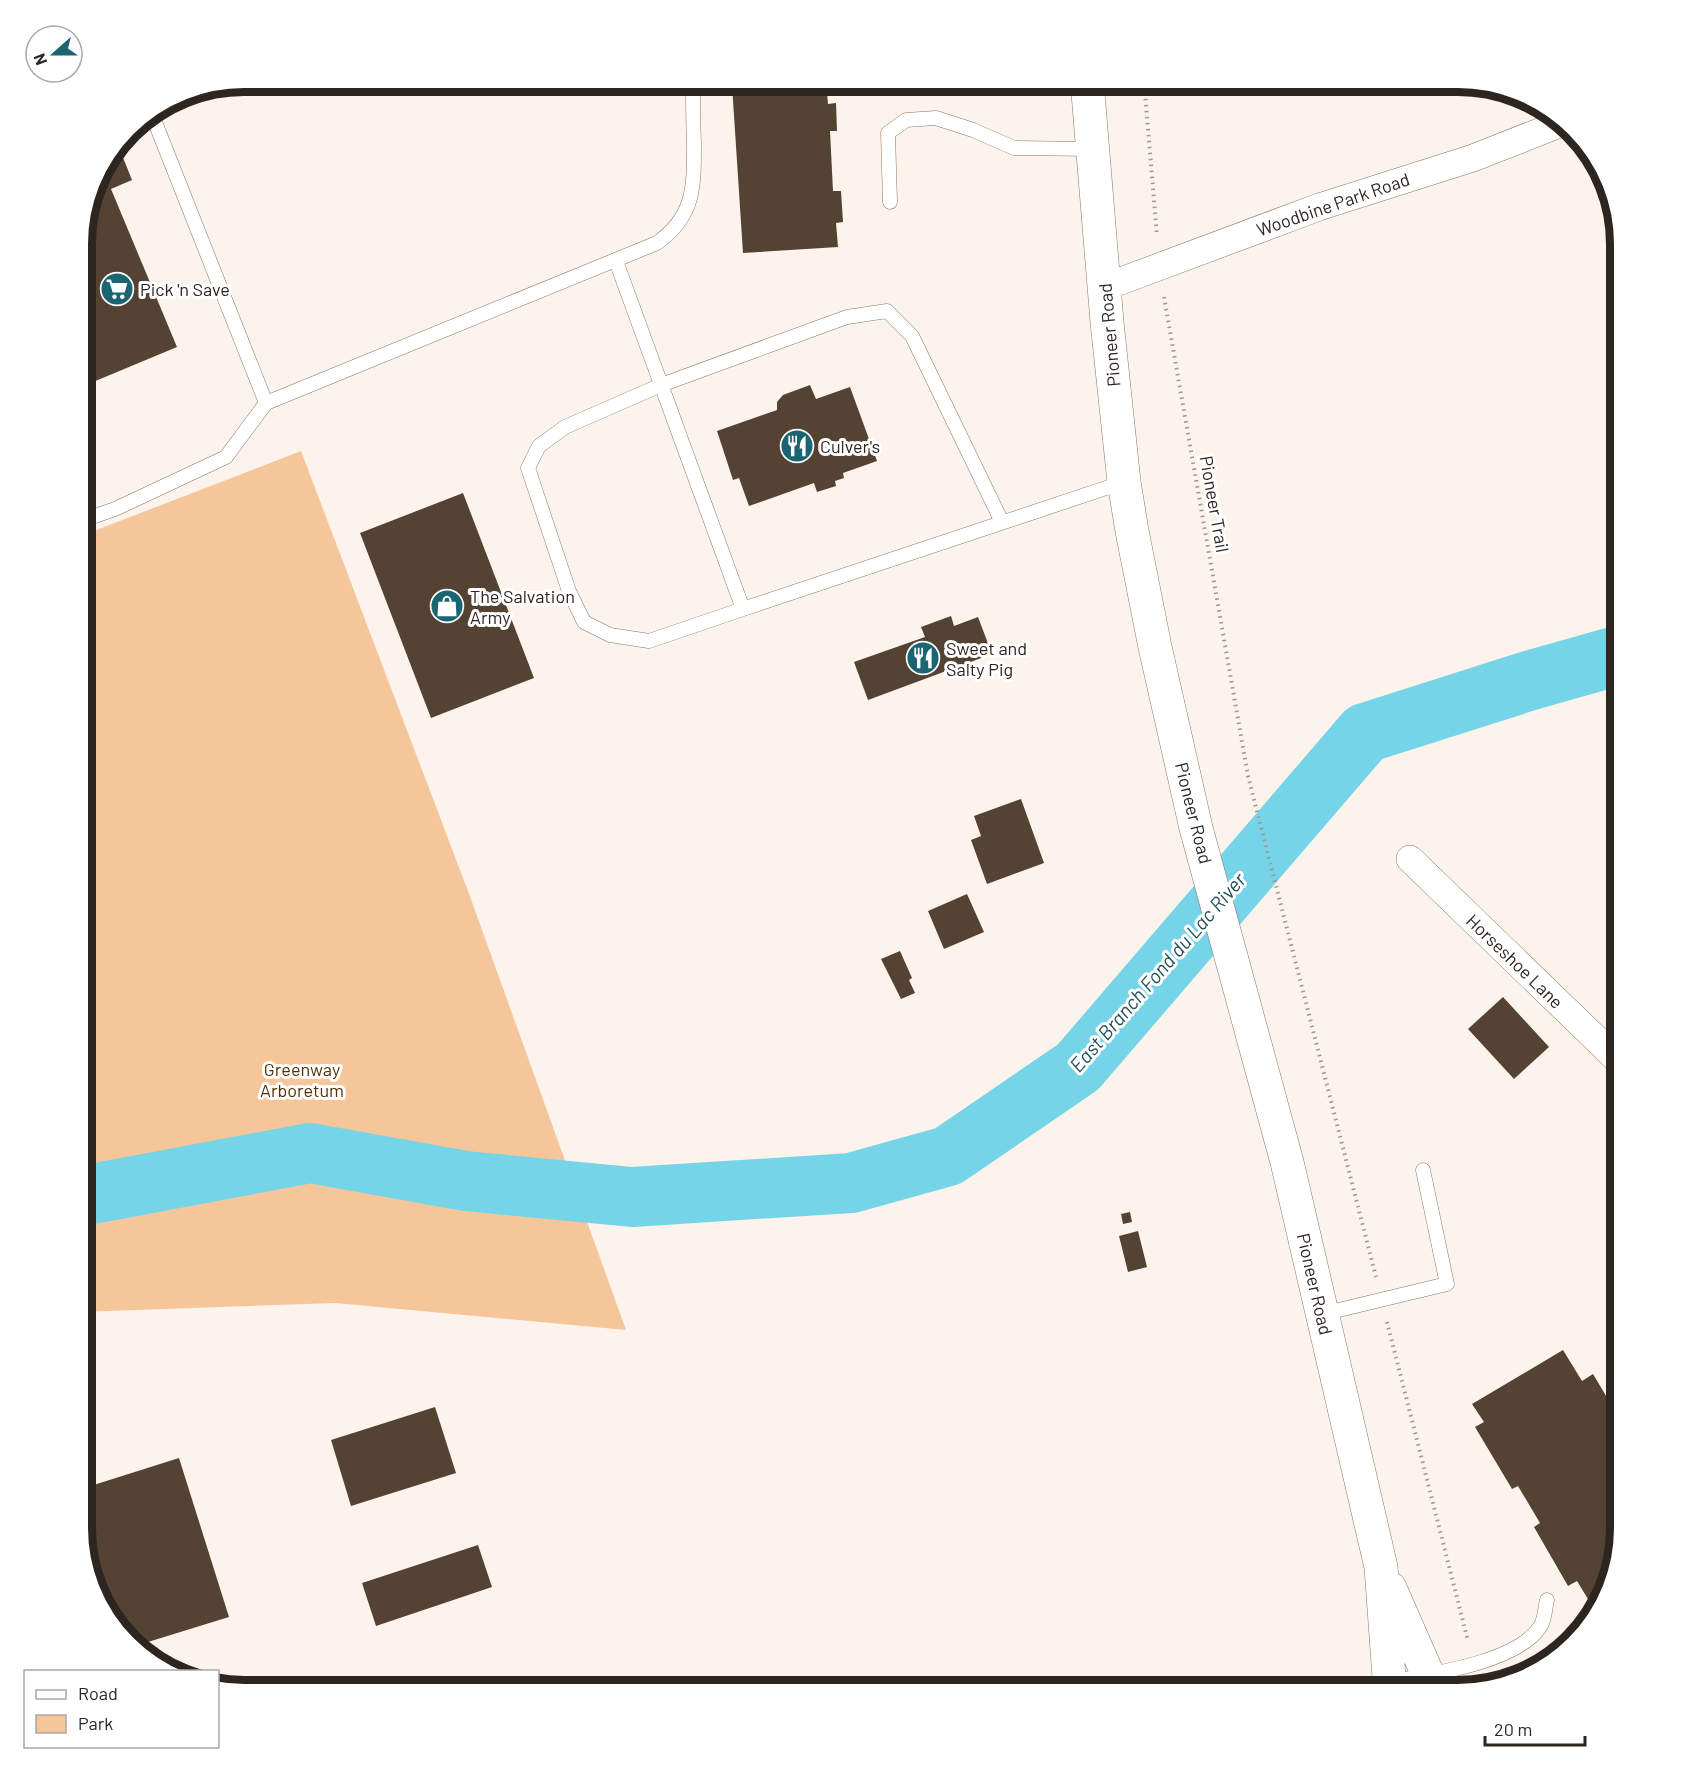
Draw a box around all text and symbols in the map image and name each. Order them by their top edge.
north arrow [24,24,84,84]
text: N [29,51,50,68]
street label: Woodbine Park Road [1254,168,1412,240]
supermarket icon: Pick 'n Save [99,271,135,307]
place label: Pick 'n Save [140,278,230,300]
street label: Pioneer Road [1094,282,1124,388]
restaurant icon: Culver's [779,428,815,464]
place label: Culver's [820,435,880,457]
street label: Pioneer Trail [1196,454,1234,554]
place label: The Salvation Army [470,585,575,628]
shop icon: The Salvation Army [429,588,465,624]
place label: Sweet and Salty Pig [946,637,1027,680]
restaurant icon: Sweet and Salty Pig [905,640,941,676]
street label: Pioneer Road [1171,760,1217,866]
water label: East Branch Fond du Lac River [1064,867,1251,1076]
street label: Horseshoe Lane [1462,909,1568,1013]
park label: Greenway Arboretum [260,1058,344,1101]
street label: Pioneer Road [1293,1231,1337,1337]
legend [24,1670,219,1748]
text: Road [78,1682,118,1704]
scale bar [1485,1709,1586,1747]
text: Park [78,1712,113,1734]
text: 20 m [1494,1718,1532,1740]

